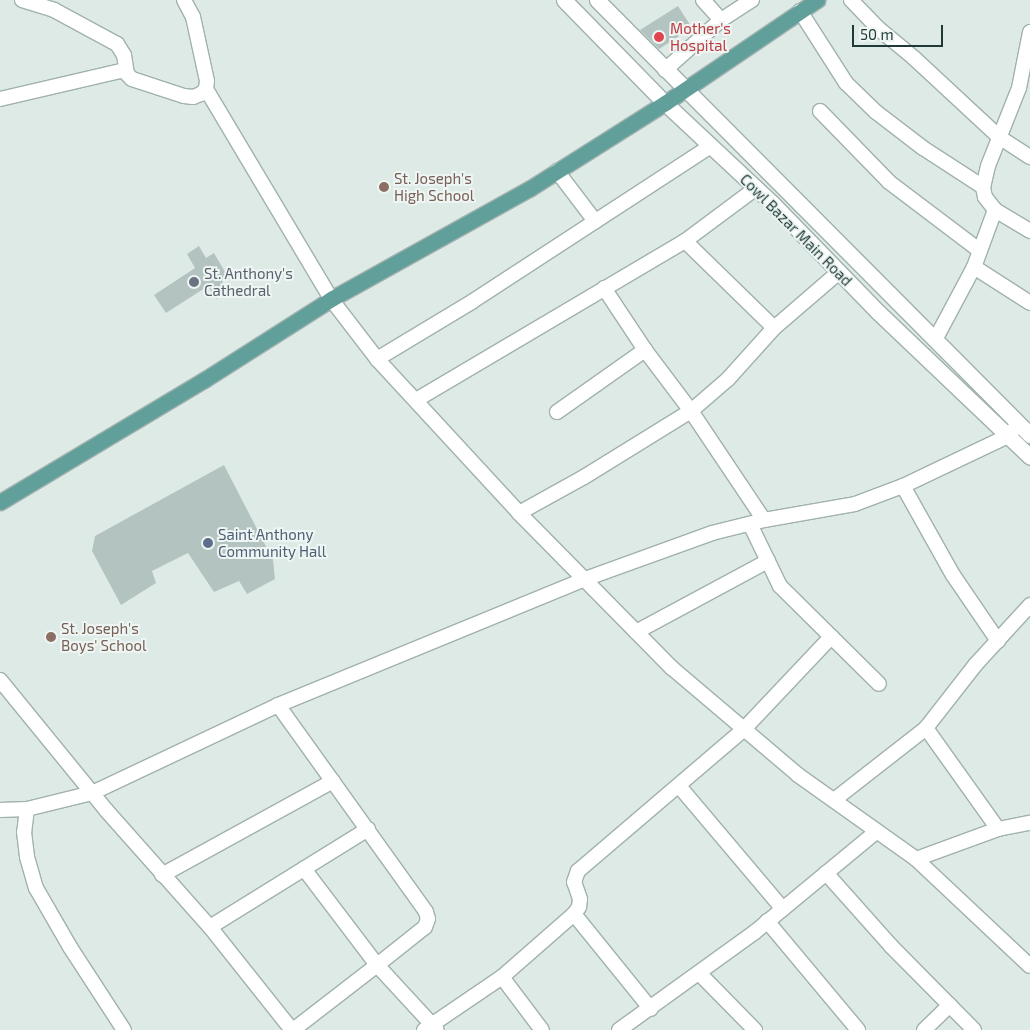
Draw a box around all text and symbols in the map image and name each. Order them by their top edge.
scale bar [855,15,946,47]
place label: Mother's Hospital [670,19,731,54]
text: 50 m [860,25,894,43]
marker: Mother's Hospital [652,30,666,44]
place label: St. Joseph's High School [394,169,474,204]
street label: Cowl Bazar Main Road [736,170,856,290]
marker: St. Joseph's High School [378,181,390,193]
place label: St. Anthony's Cathedral [204,264,293,299]
marker: St. Anthony's Cathedral [188,276,200,288]
place label: Saint Anthony Community Hall [218,525,326,560]
marker: Saint Anthony Community Hall [202,537,214,549]
place label: St. Joseph's Boys' School [61,619,147,654]
marker: St. Joseph's Boys' School [45,631,57,643]

